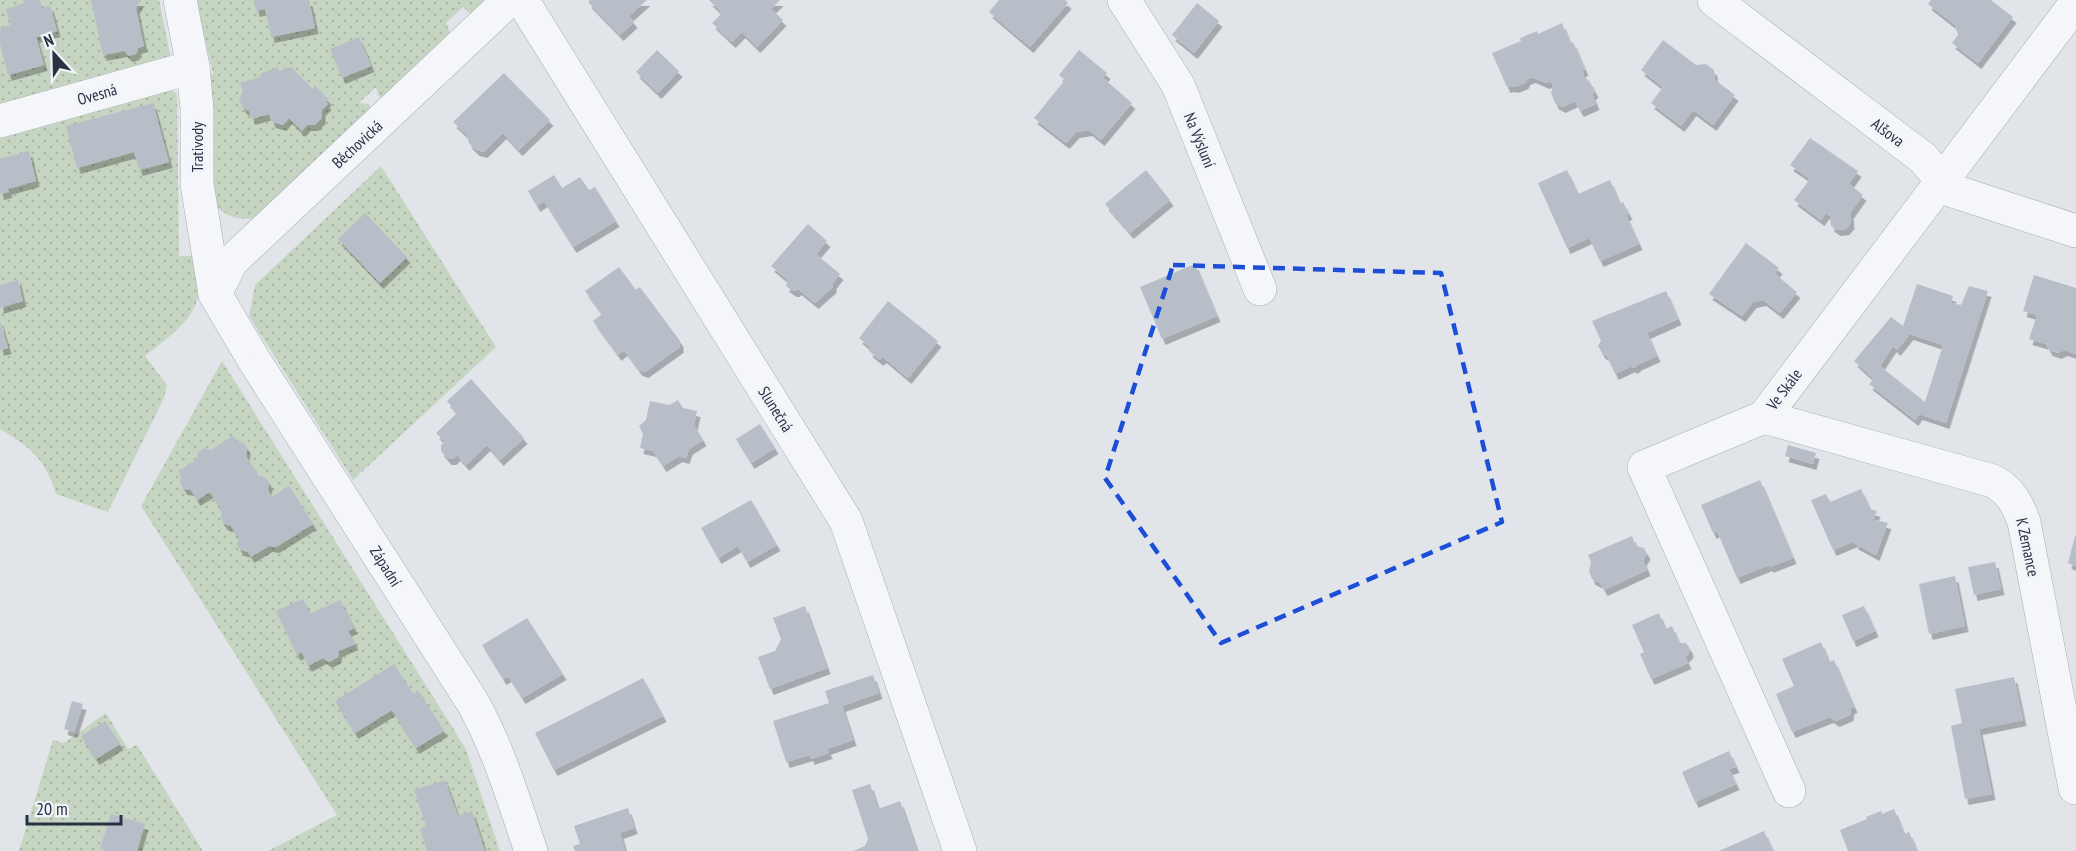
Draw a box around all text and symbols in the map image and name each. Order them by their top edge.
north arrow [24,24,84,84]
text: N [41,29,56,51]
street label: Ovesná [75,79,119,109]
street label: Na Výsluní [1180,109,1220,171]
street label: Alšova [1868,113,1908,151]
street label: Běchovická [328,116,386,172]
street label: Trativody [187,122,207,172]
street label: Ve Skále [1761,364,1806,414]
street label: Slunečná [754,382,798,436]
street label: K Zemance [2012,516,2044,578]
street label: Západní [366,542,406,590]
scale bar [27,788,122,826]
text: 20 m [36,797,68,820]

